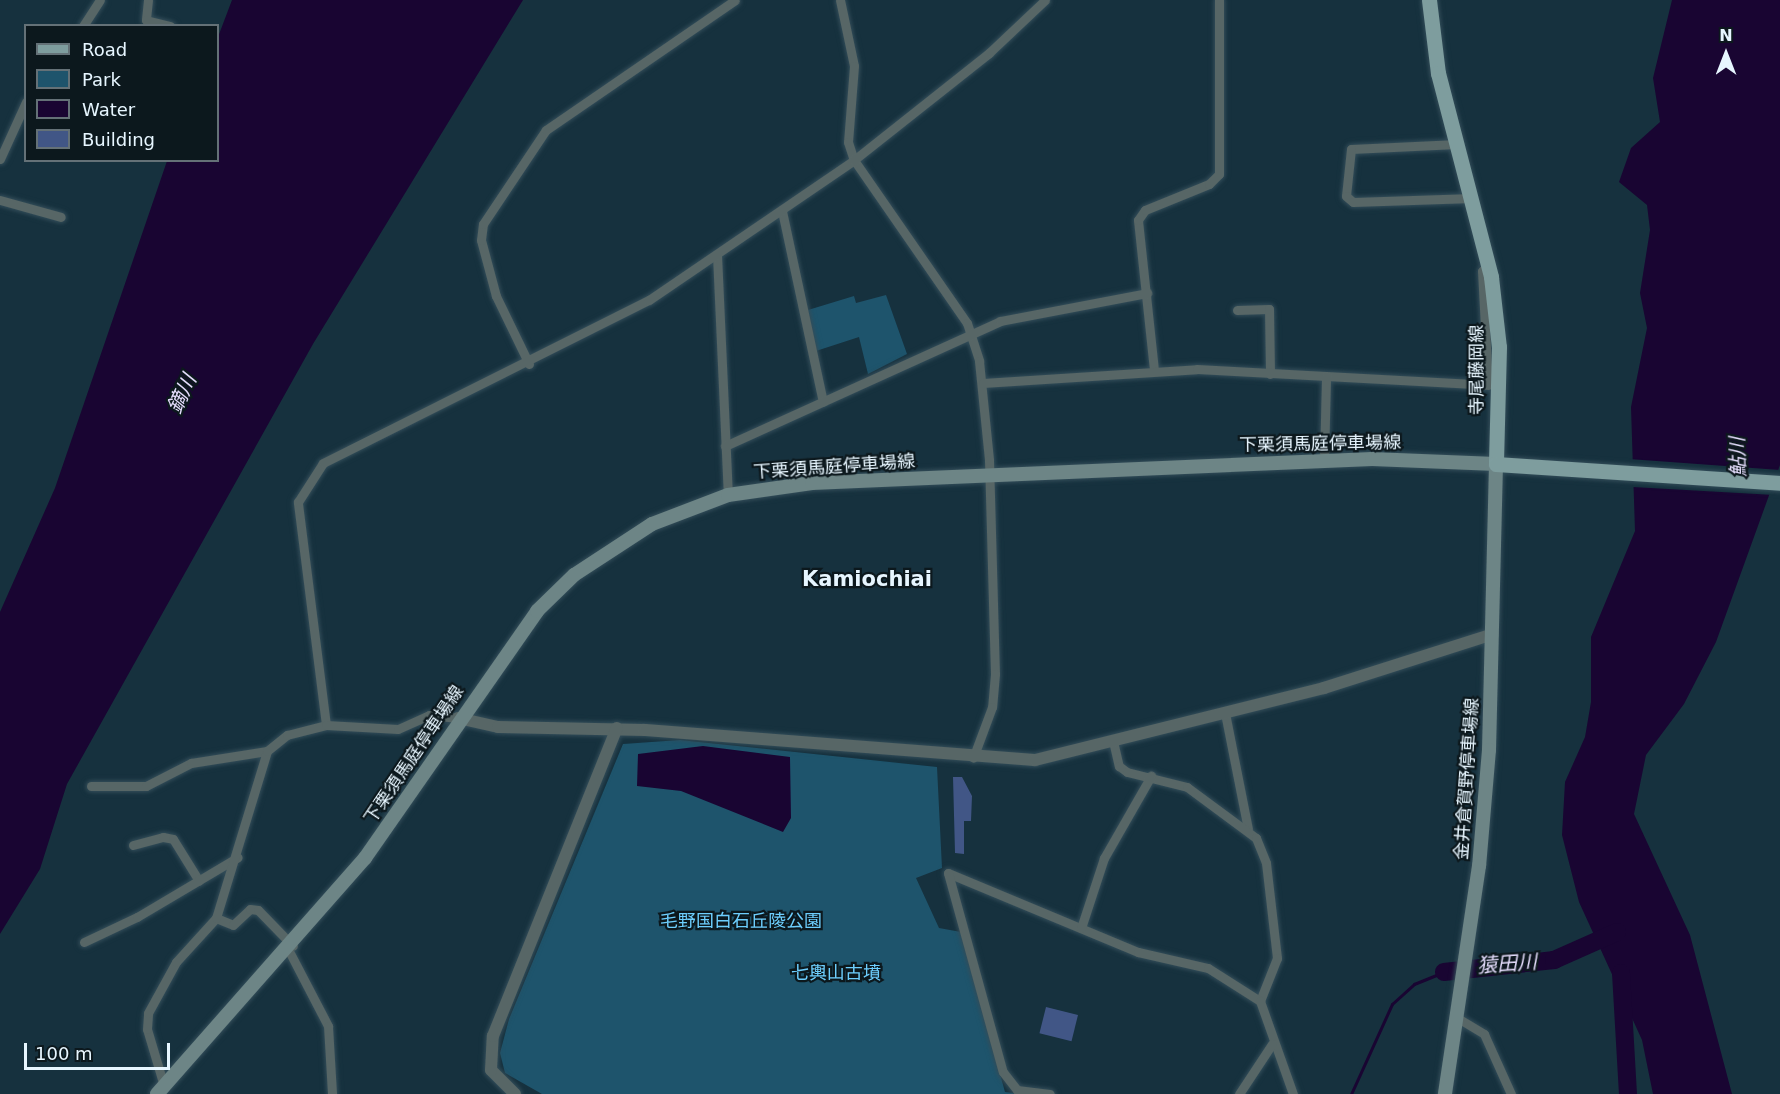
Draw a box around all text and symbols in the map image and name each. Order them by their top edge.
legend [24,24,219,162]
north arrow [1696,24,1756,84]
text: N [1719,26,1733,45]
text: Road [82,39,127,60]
text: Park [82,69,121,90]
text: Water [82,99,135,120]
text: Building [82,129,155,150]
street label: 寺尾藤岡線 [1466,325,1488,415]
water label: 鏑川 [163,371,201,417]
street label: 下栗須馬庭停車場線 [1239,432,1401,456]
water label: 鮎川 [1725,437,1751,477]
street label: 下栗須馬庭停車場線 [752,451,916,483]
district label: Kamiochiai [802,566,932,592]
street label: 下栗須馬庭停車場線 [360,682,468,828]
street label: 金井倉賀野停車場線 [1451,697,1483,861]
park label: 毛野国白石丘陵公園 [660,910,822,932]
water label: 猿田川 [1476,950,1538,978]
park label: 七輿山古墳 [791,962,881,984]
scale bar [27,1031,172,1069]
text: 100 m [35,1043,93,1064]

